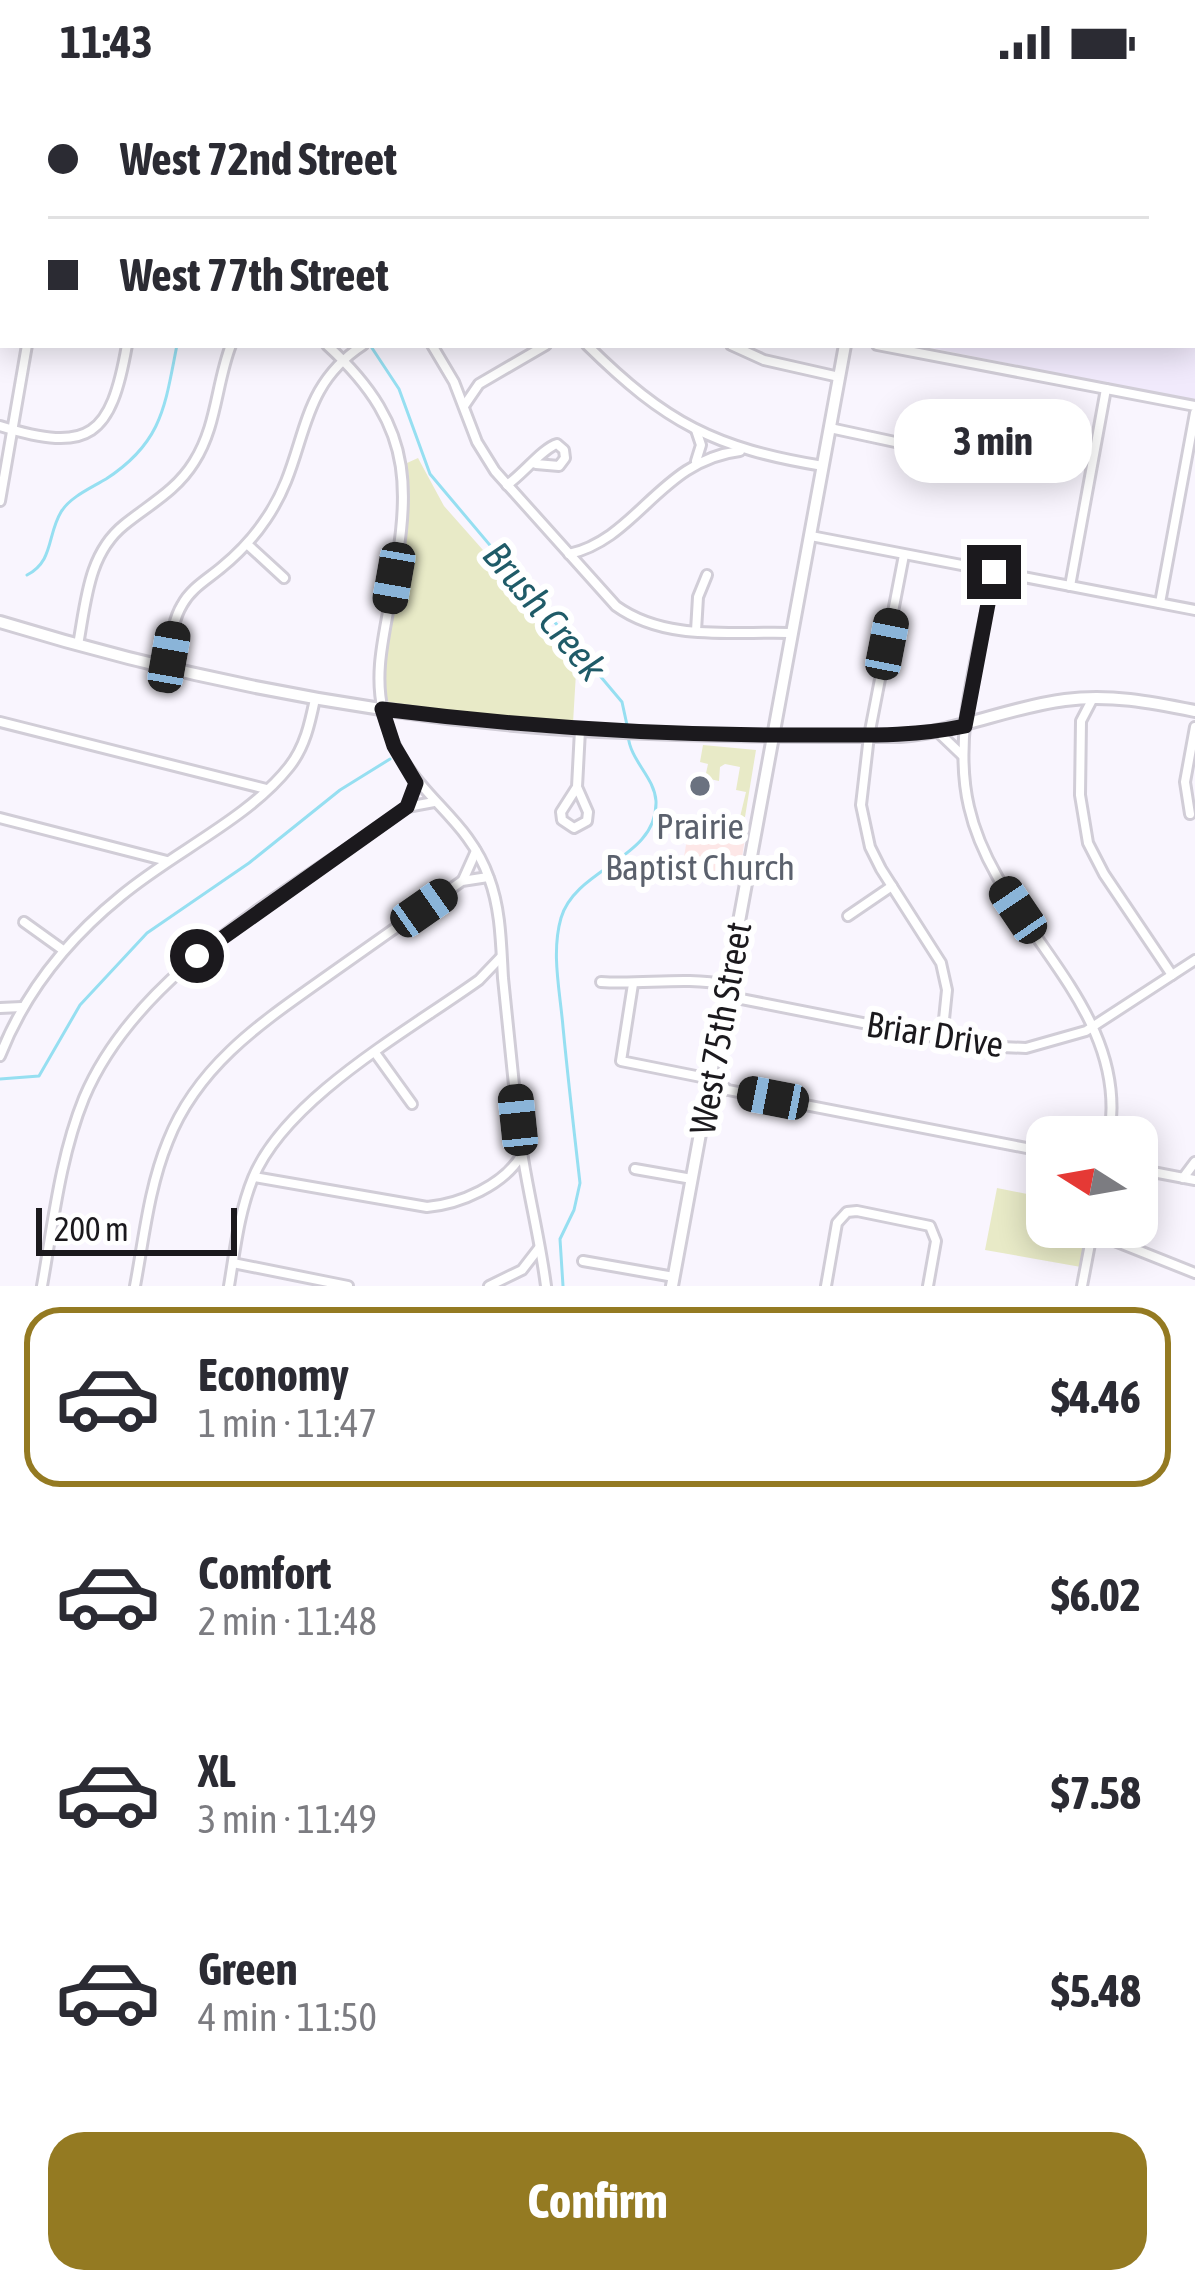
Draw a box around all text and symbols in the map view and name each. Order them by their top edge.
text: 11:43 [60,16,153,68]
text: West 72nd Street [120,133,397,185]
text: West 77th Street [120,249,389,301]
callout: 3 min [895,398,1093,482]
text: 3 min [953,419,1033,463]
water label: Brush Creek [475,533,616,690]
car [370,539,418,617]
route end [967,545,1021,599]
car [862,605,912,683]
car [145,618,193,696]
marker: Prairie Baptist Church [687,773,713,799]
place label: Prairie Baptist Church [605,805,795,888]
car [983,870,1053,950]
car [384,873,464,943]
street label: West 75th Street [681,919,759,1137]
route start [170,929,224,983]
street label: Briar Drive [863,1002,1007,1066]
car [734,1073,812,1123]
car [496,1082,540,1158]
north arrow [1026,1116,1158,1248]
map controls [1026,1116,1158,1248]
scale bar [36,1202,237,1255]
text: 200 m [54,1210,129,1248]
icon: car [54,1343,162,1451]
text: Economy [198,1349,349,1401]
text: $4.46 [1051,1371,1141,1423]
text: 1 min · 11:47 [198,1401,377,1445]
icon: car [54,1541,162,1649]
text: Comfort [198,1547,331,1599]
text: $6.02 [1051,1569,1141,1621]
text: 2 min · 11:48 [198,1599,377,1643]
icon: car [54,1739,162,1847]
text: XL [198,1745,236,1797]
text: $7.58 [1051,1767,1141,1819]
text: 3 min · 11:49 [198,1797,377,1841]
icon: car [54,1937,162,2045]
text: Green [198,1943,298,1995]
text: $5.48 [1051,1965,1141,2017]
text: 4 min · 11:50 [198,1995,377,2039]
button: Confirm [48,2132,1147,2270]

